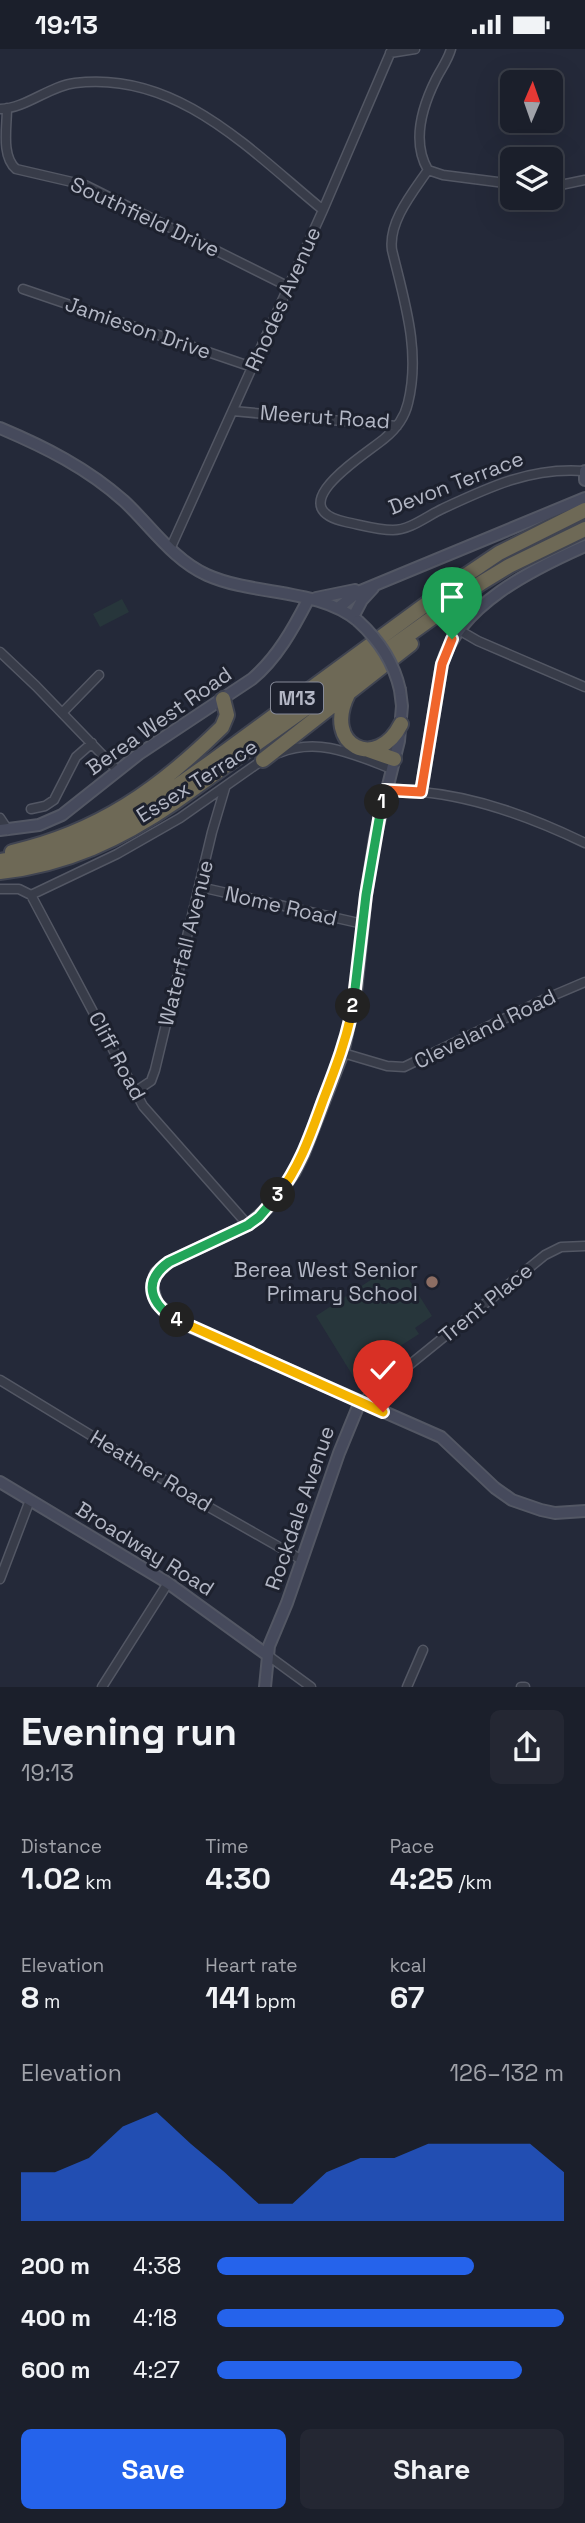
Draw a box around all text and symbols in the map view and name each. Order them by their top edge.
text: 19:13 [35,8,98,42]
north arrow [500,70,564,133]
map controls [500,70,563,210]
button: layers [500,147,563,210]
street label: Southfield Drive [66,170,224,263]
street label: Rhodes Avenue [239,222,326,375]
street label: Jamieson Drive [62,290,215,365]
street label: Meerut Road [259,398,391,435]
street label: Devon Terrace [384,444,527,521]
pin [422,567,482,639]
icon: arrive [433,578,471,616]
street label: Berea West Road [81,660,237,781]
road number: M13 [271,683,323,713]
street label: Essex Terrace [131,733,262,829]
pin: 1 [364,785,400,819]
text: 1 [377,789,386,814]
street label: Waterfall Avenue [152,857,219,1029]
street label: Nome Road [222,879,340,932]
street label: Cleveland Road [409,983,560,1075]
pin: 2 [336,989,370,1023]
text: 2 [347,993,358,1018]
street label: Cliff Road [83,1007,152,1105]
pin: 3 [260,1177,296,1213]
text: 3 [272,1182,283,1207]
place label: Berea West Senior Primary School [234,1256,418,1307]
street label: Trent Place [433,1257,538,1349]
marker: Berea West Senior Primary School [424,1274,440,1290]
pin: 4 [160,1303,194,1337]
text: 4 [170,1307,183,1332]
pin [353,1340,413,1412]
icon: check [364,1351,402,1389]
street label: Rockdale Avenue [259,1422,340,1594]
street label: Heather Road [85,1424,217,1518]
street label: Broadway Road [71,1495,219,1602]
text: Evening run [21,1708,237,1756]
button: share [490,1710,564,1784]
text: 19:13 [21,1758,74,1788]
text: Distance [21,1834,102,1859]
text: Time [205,1834,249,1859]
text: Pace [390,1834,434,1859]
text: 1.02 [21,1859,80,1898]
text: 4:30 [205,1859,271,1898]
text: 4:25 [390,1859,454,1898]
text: km [80,1870,112,1895]
text: /km [454,1870,492,1895]
text: Elevation [21,1953,104,1978]
text: Heart rate [205,1953,298,1978]
text: kcal [390,1953,426,1978]
text: 8 [21,1978,39,2017]
text: 141 [205,1978,250,2017]
text: 67 [390,1978,424,2017]
text: m [39,1989,60,2014]
text: bpm [250,1989,296,2014]
text: Elevation [21,2058,122,2088]
text: 126–132 m [449,2058,564,2088]
text: 200 m [21,2251,90,2281]
text: 4:38 [133,2251,181,2281]
text: 400 m [21,2303,91,2333]
text: 4:18 [133,2303,177,2333]
text: 600 m [21,2355,91,2385]
text: 4:27 [133,2355,180,2385]
button: Save [21,2429,286,2509]
button: Share [300,2429,564,2509]

